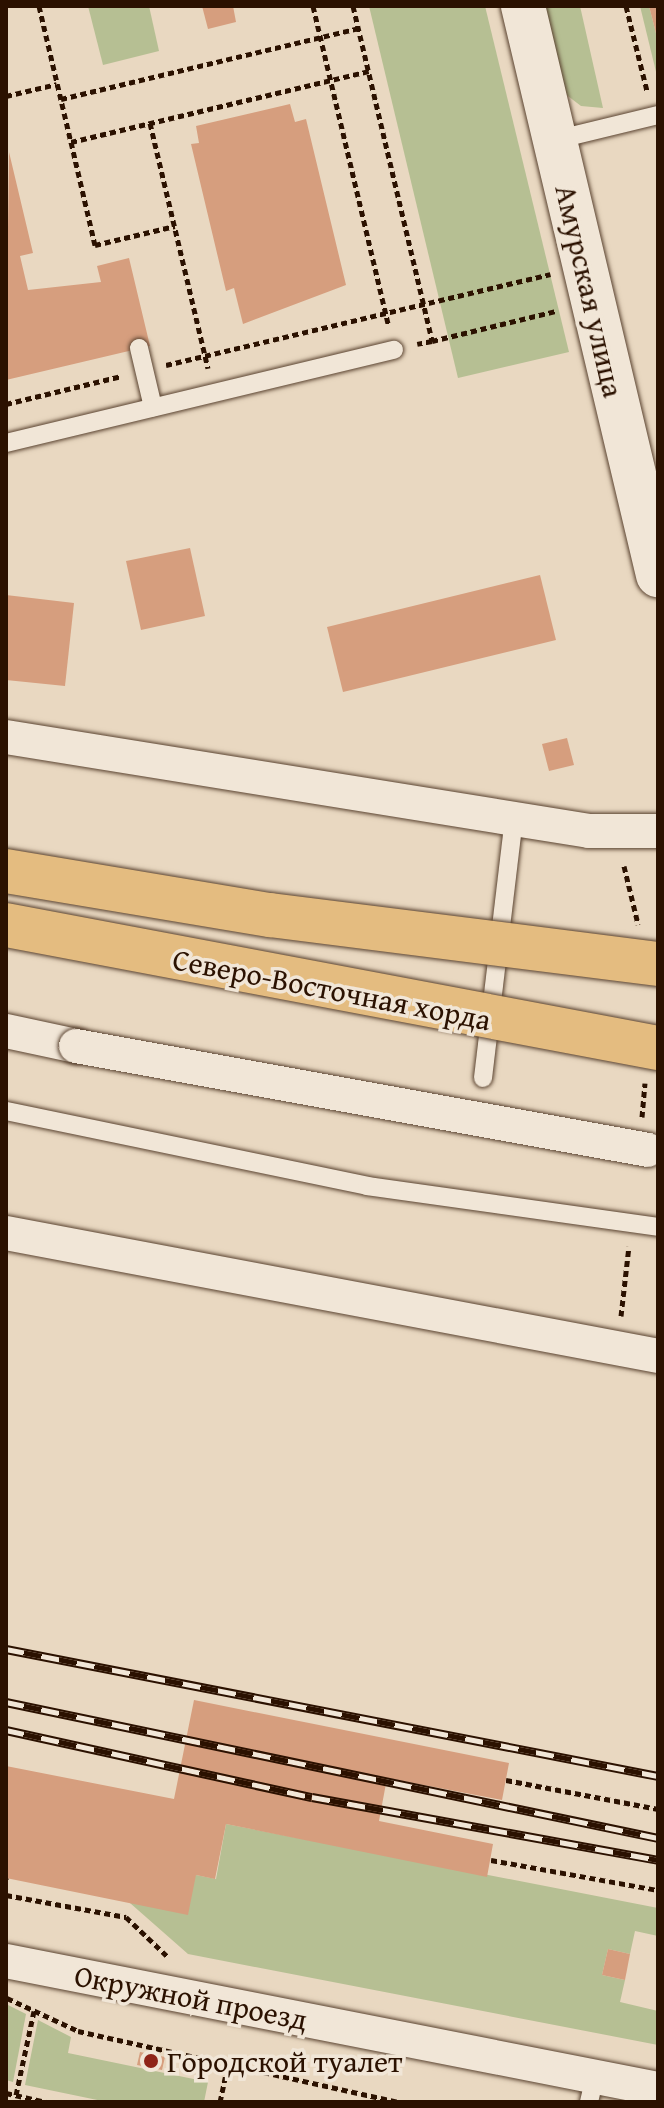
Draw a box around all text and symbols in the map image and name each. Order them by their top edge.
street label: Амурская улица [548,181,632,401]
street label: Северо-Восточная хорда [170,940,494,1038]
street label: Окружной проезд [72,1957,310,2037]
place label: Городской туалет [167,2043,403,2079]
marker: Городской туалет [142,2052,160,2070]

